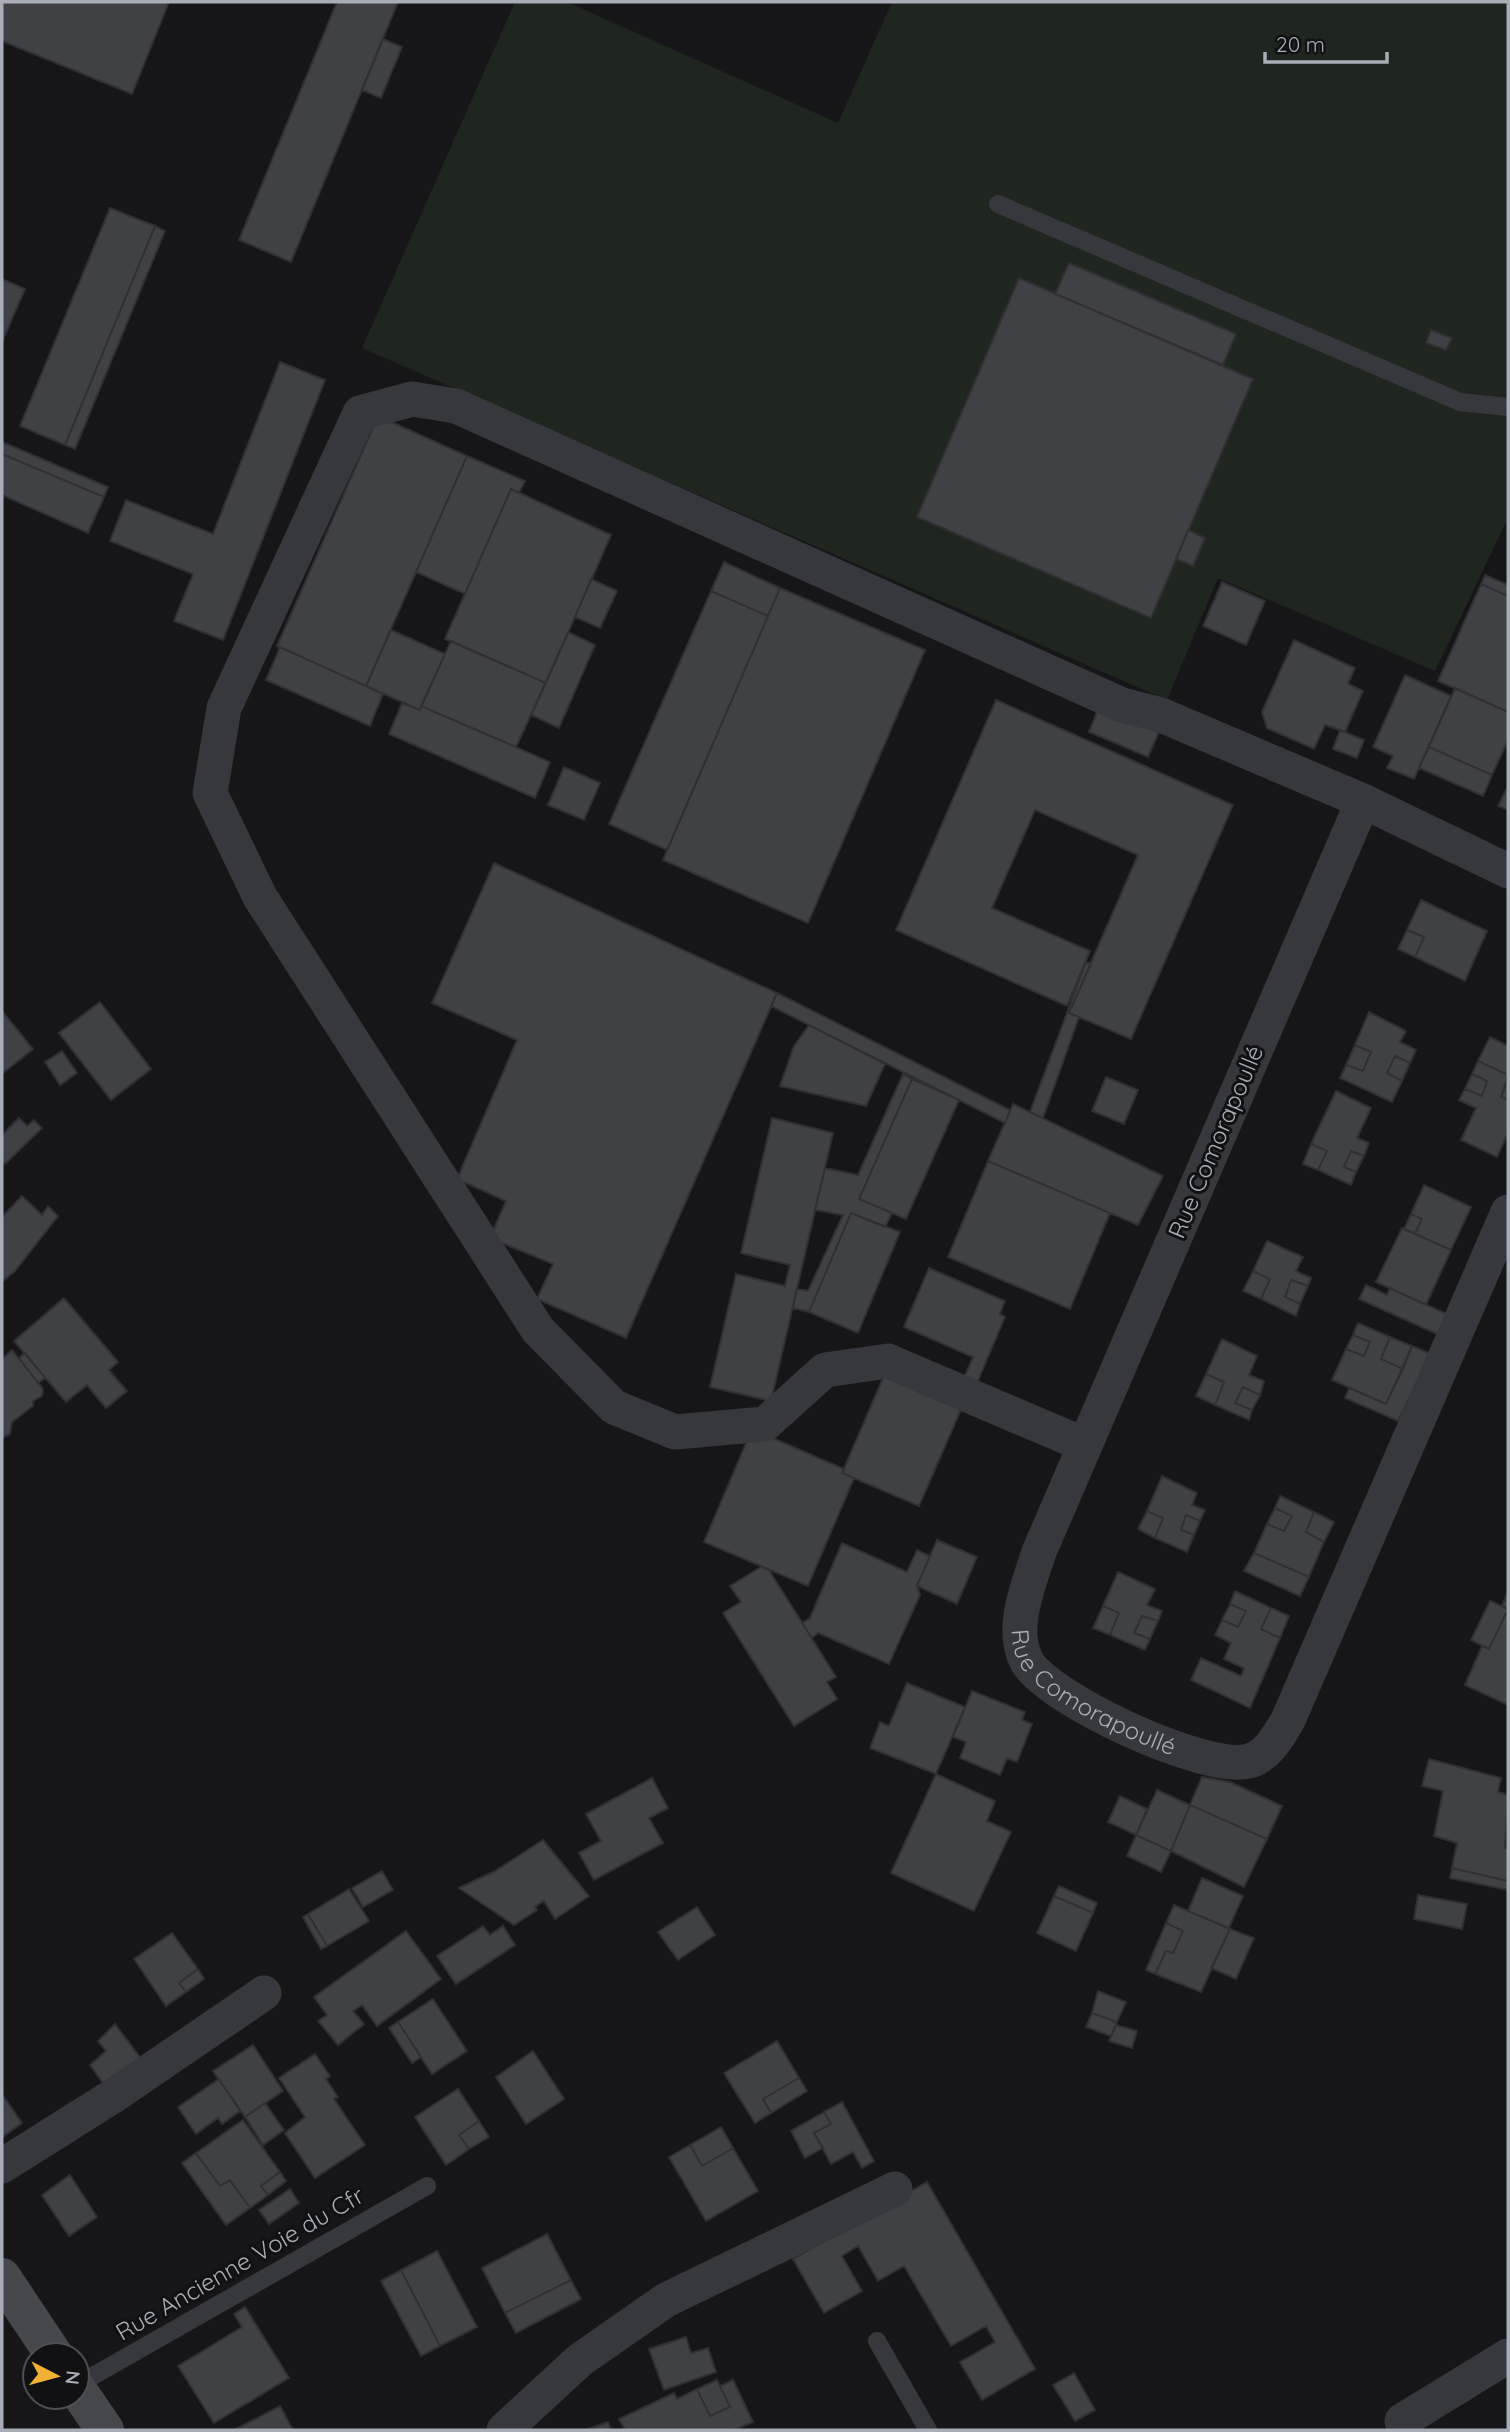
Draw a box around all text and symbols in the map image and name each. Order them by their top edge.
scale bar [1265,21,1388,65]
text: 20 m [1276,31,1325,57]
street label: Rue Comorapoullé [1161,1041,1269,1243]
street label: Rue Comorapoullé [1005,1628,1180,1761]
street label: Rue Ancienne Voie du Cfr [110,2180,369,2347]
north arrow [21,2341,91,2411]
text: N [60,2370,86,2386]

